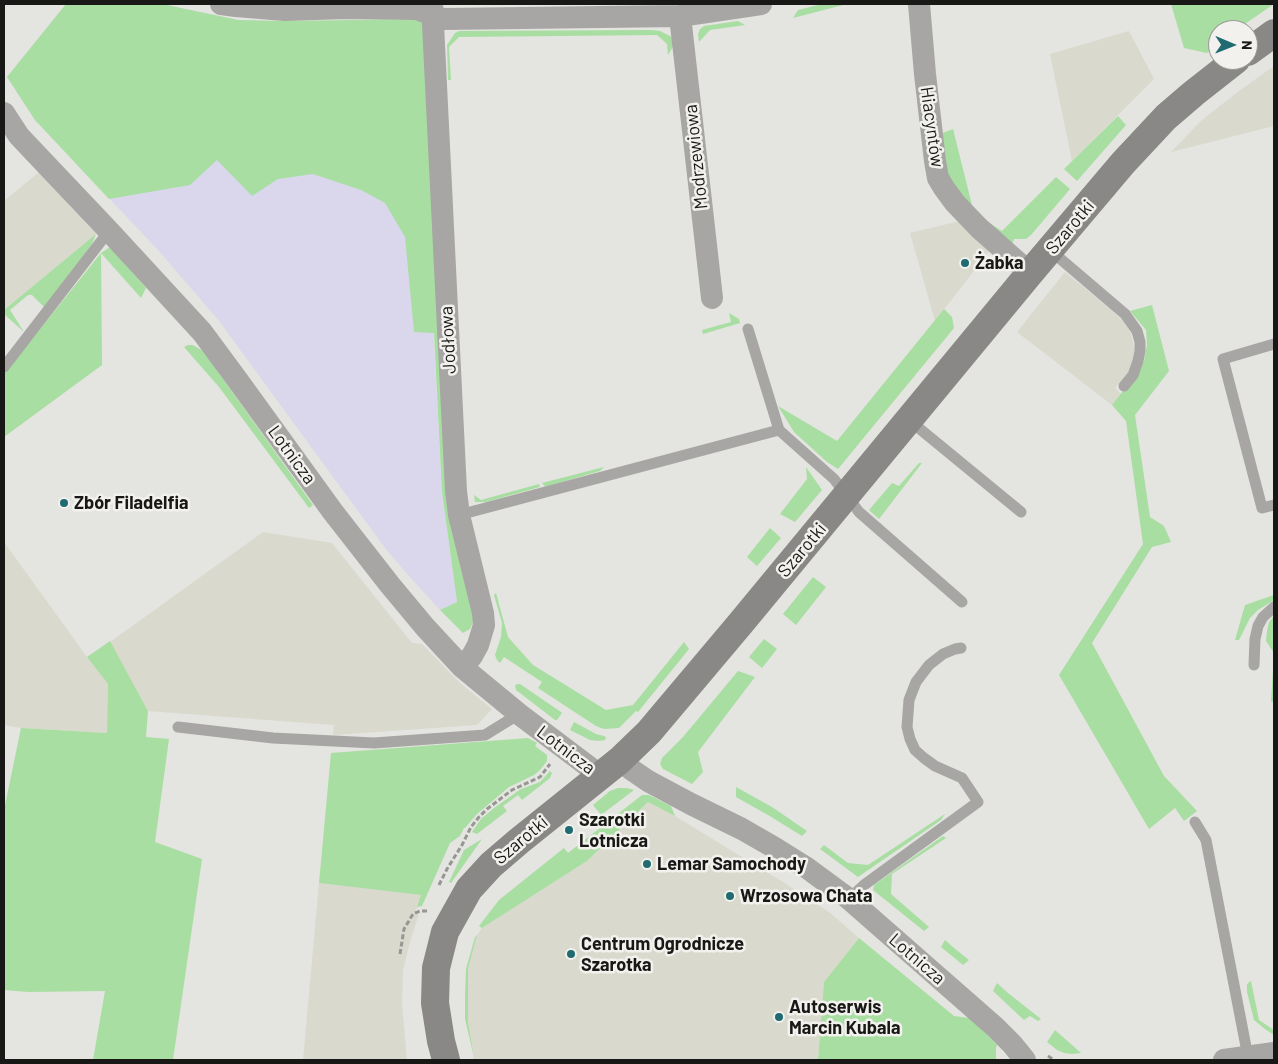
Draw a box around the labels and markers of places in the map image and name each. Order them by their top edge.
place label: Żabka [975,252,1023,274]
marker: Żabka [959,257,971,269]
place label: Zbór Filadelfia [74,492,189,514]
marker: Zbór Filadelfia [58,497,70,509]
place label: Szarotki Lotnicza [579,809,648,852]
marker: Szarotki Lotnicza [563,824,575,836]
place label: Lemar Samochody [657,853,806,875]
marker: Lemar Samochody [641,858,653,870]
place label: Wrzosowa Chata [740,885,873,907]
marker: Wrzosowa Chata [724,890,736,902]
place label: Centrum Ogrodnicze Szarotka [581,933,744,976]
marker: Centrum Ogrodnicze Szarotka [565,948,577,960]
place label: Autoserwis Marcin Kubala [789,996,900,1038]
marker: Autoserwis Marcin Kubala [773,1011,785,1023]

